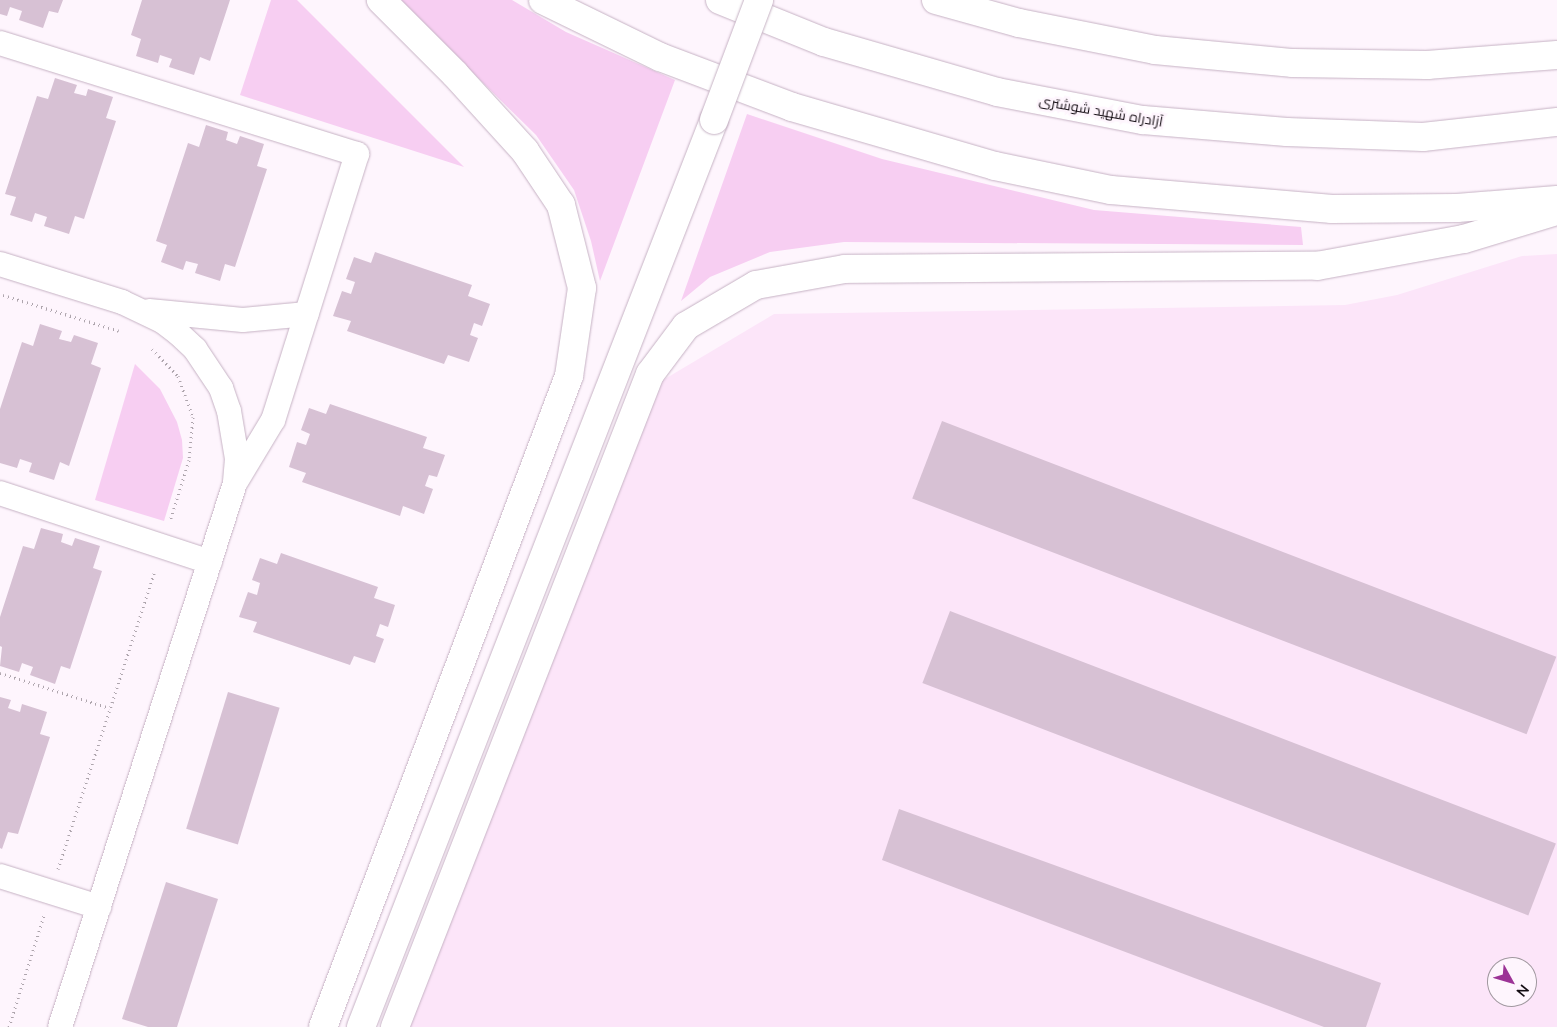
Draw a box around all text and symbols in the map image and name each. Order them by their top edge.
street label: آزادراه شهید شوشتری [1038,92,1164,130]
north arrow [1487,957,1537,1007]
text: N [1513,981,1533,1001]

